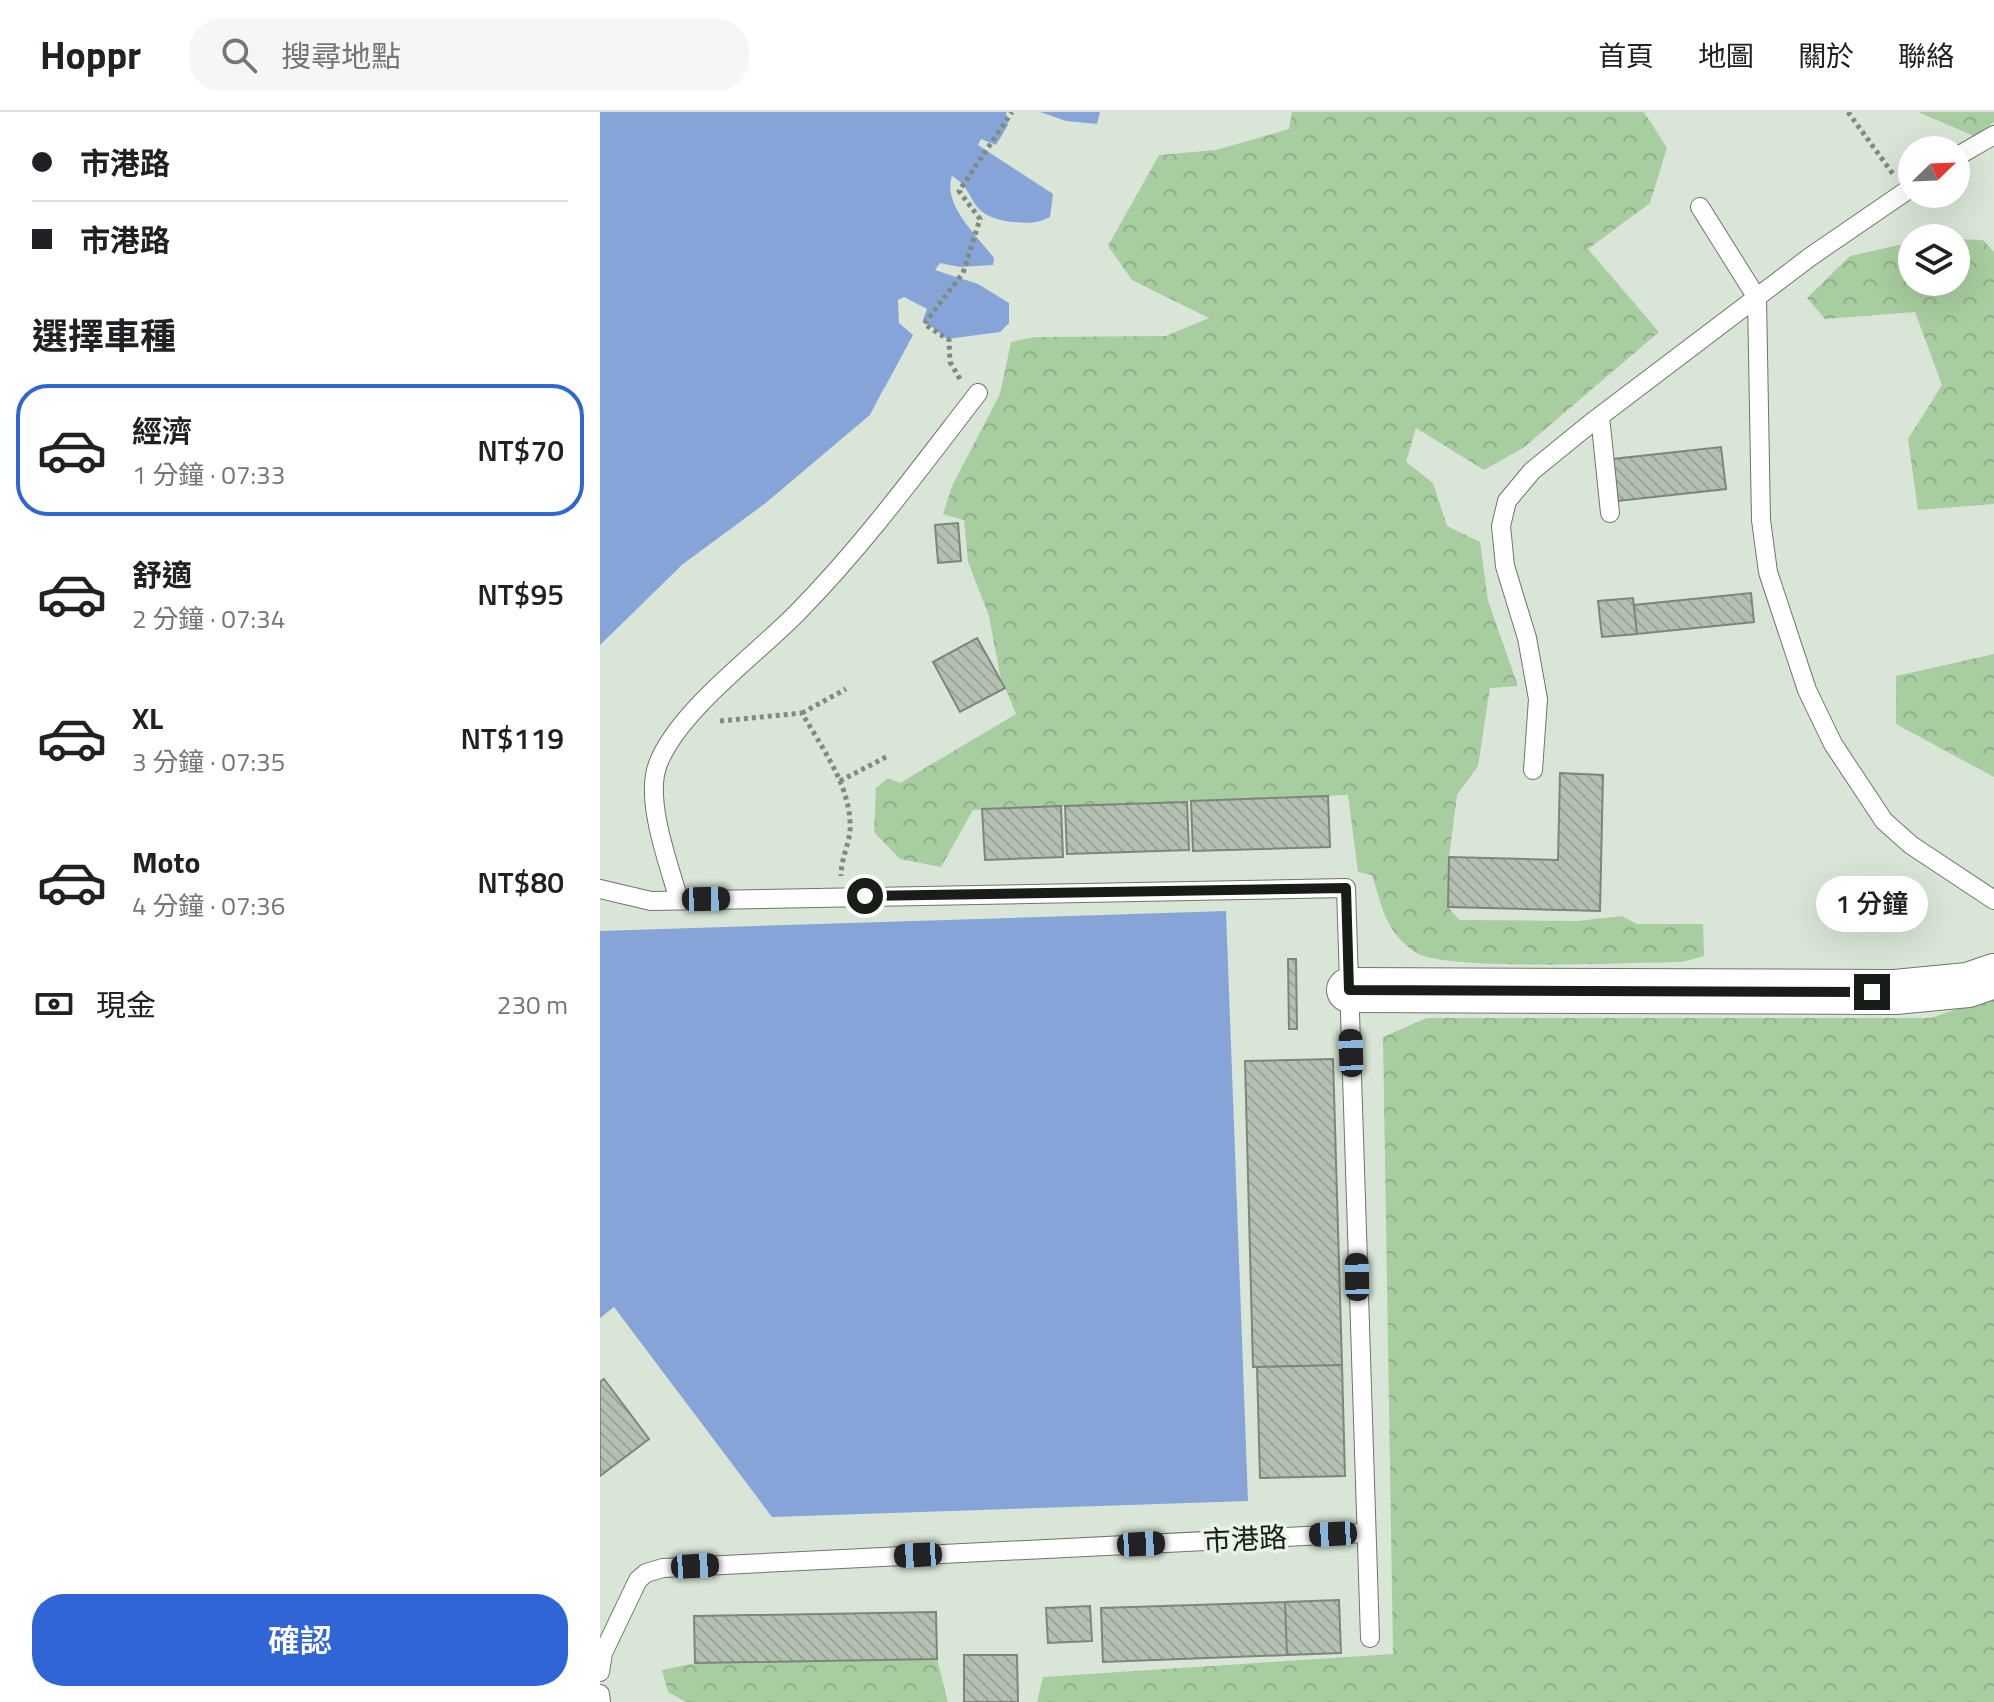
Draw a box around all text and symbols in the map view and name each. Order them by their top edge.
search box [189,19,749,91]
text: Hoppr [40,26,141,84]
icon: search [217,33,261,77]
text: 搜尋地點 [281,33,401,79]
text: 首頁 [1598,34,1654,77]
text: 地圖 [1698,34,1754,77]
text: 關於 [1798,34,1854,77]
text: 聯絡 [1898,34,1954,77]
north arrow [1898,136,1970,208]
map controls [1898,136,1970,296]
text: 市港路 [80,140,170,186]
text: 市港路 [80,217,170,263]
button: layers [1898,224,1970,296]
text: 選擇車種 [32,308,176,363]
text: 經濟 [132,408,192,454]
icon: car [36,414,108,486]
text: NT$70 [477,427,564,473]
text: 1 分鐘 · 07:33 [132,455,285,494]
text: 舒適 [132,552,192,598]
icon: car [36,558,108,630]
text: NT$95 [477,571,564,617]
text: 2 分鐘 · 07:34 [132,599,285,638]
text: XL [132,695,163,741]
icon: car [36,702,108,774]
text: NT$119 [460,715,564,761]
text: 3 分鐘 · 07:35 [132,742,285,781]
text: Moto [132,839,200,885]
icon: car [36,846,108,918]
text: NT$80 [477,859,564,905]
callout: 1 分鐘 [1816,876,1928,932]
route start [847,878,883,914]
text: 1 分鐘 [1836,884,1908,923]
text: 4 分鐘 · 07:36 [132,886,285,925]
car [682,887,730,911]
route end [1854,974,1890,1010]
icon: cash [32,982,76,1026]
text: 現金 [96,982,156,1028]
text: 230 m [497,985,568,1024]
car [1338,1029,1364,1077]
car [1345,1253,1369,1301]
street label: 市港路 [1202,1515,1288,1562]
car [1308,1521,1358,1547]
car [1116,1531,1166,1557]
car [893,1542,943,1568]
car [670,1553,720,1579]
button: 確認 [32,1594,568,1686]

